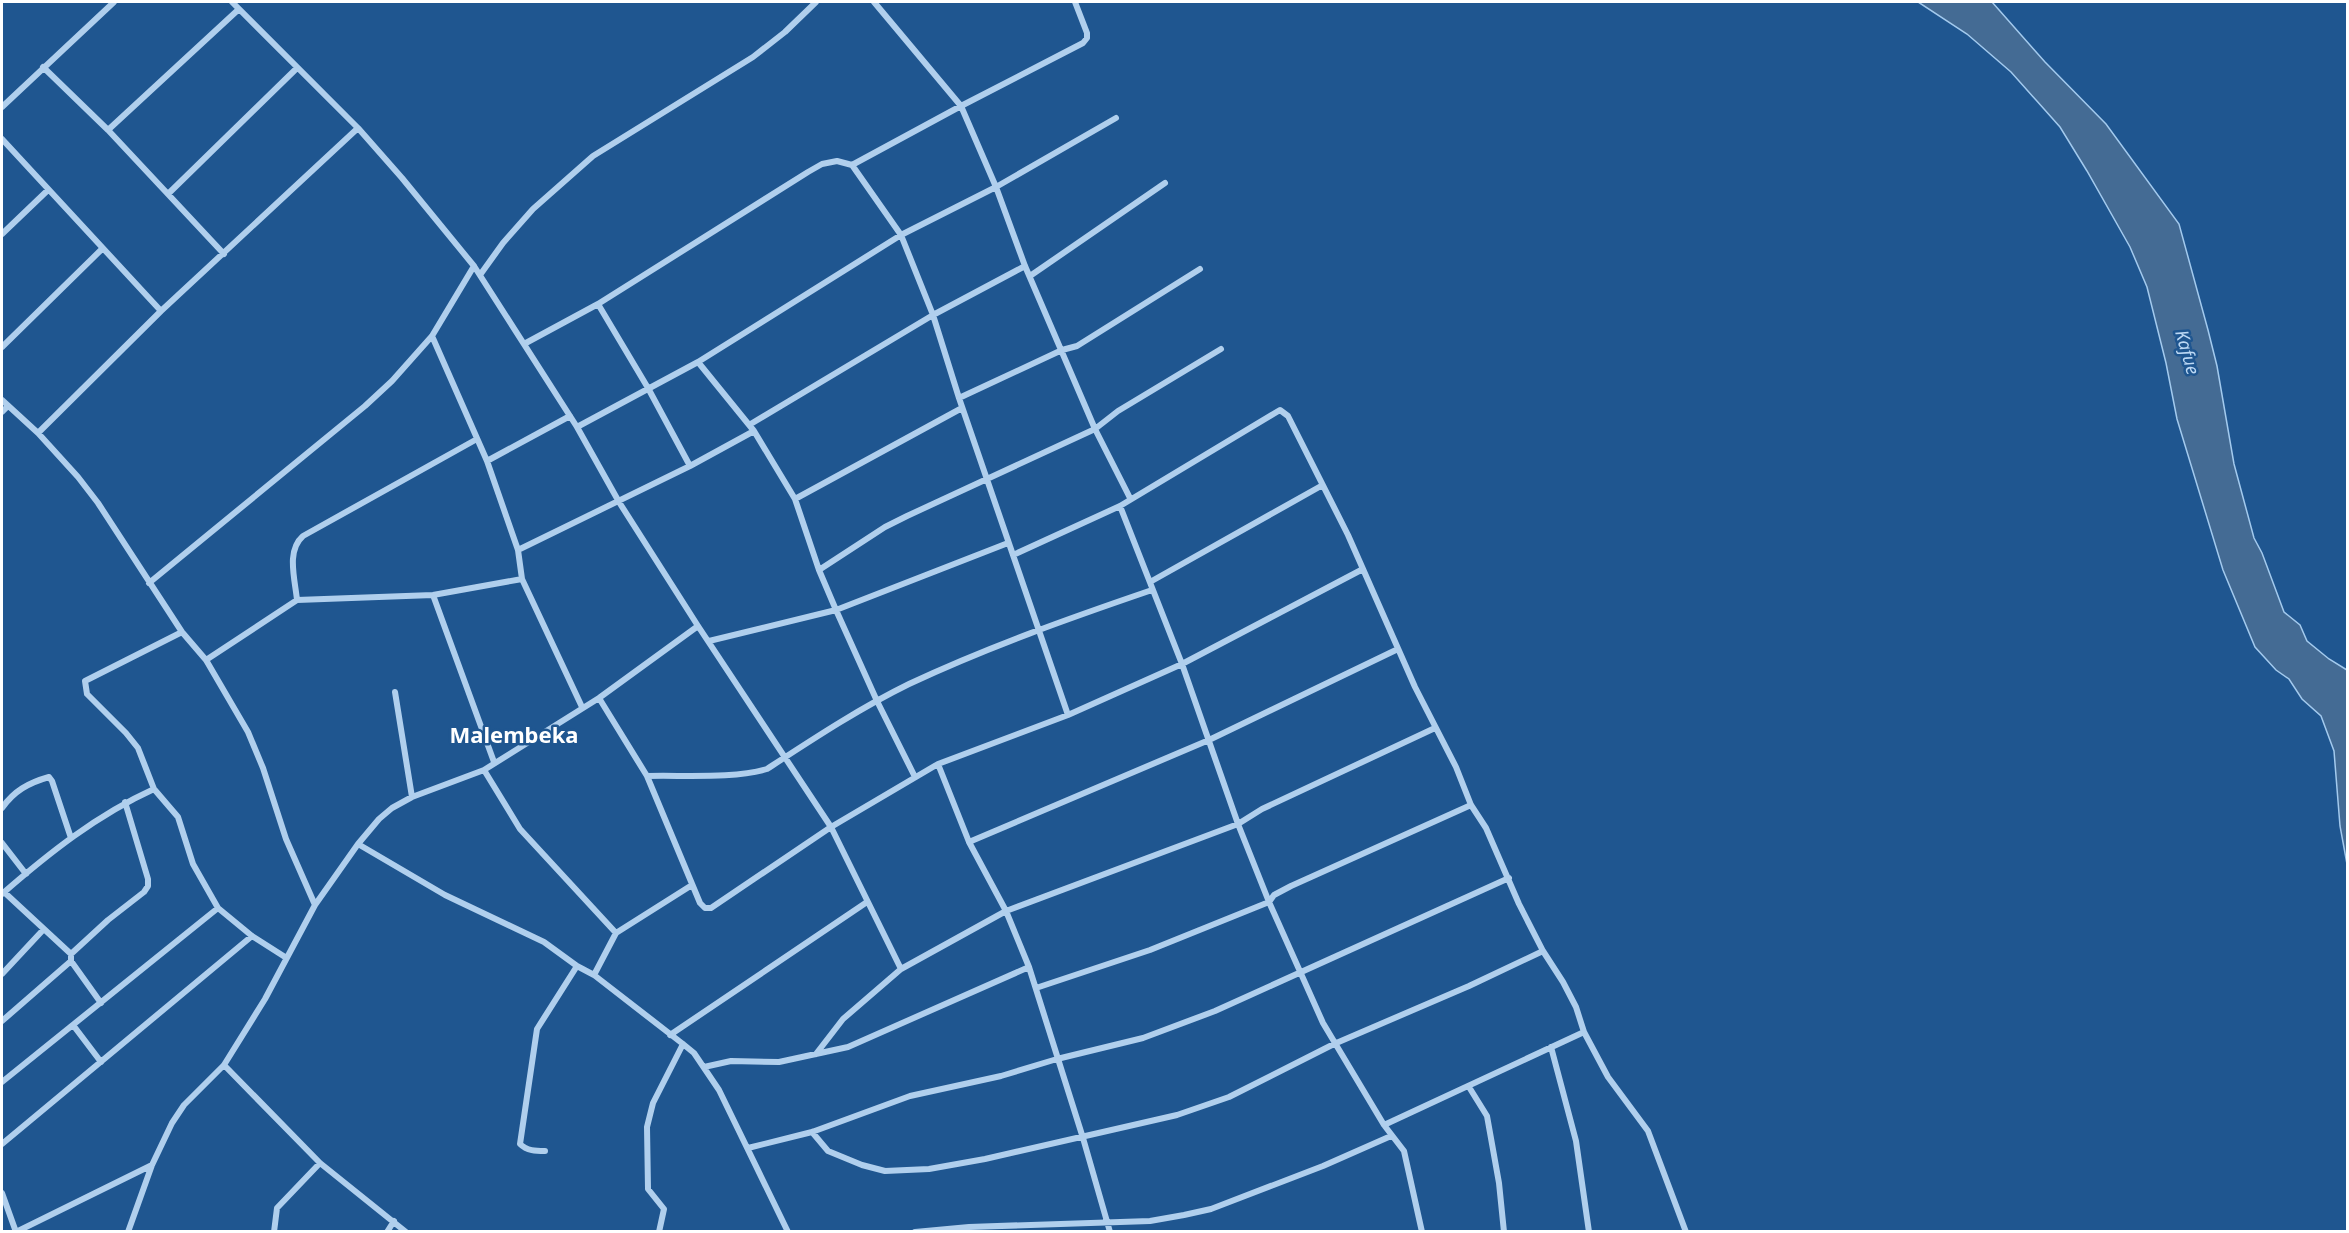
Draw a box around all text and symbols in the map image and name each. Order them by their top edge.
water label: Kafue [2170,327,2206,377]
district label: Malembeka [450,719,578,749]

